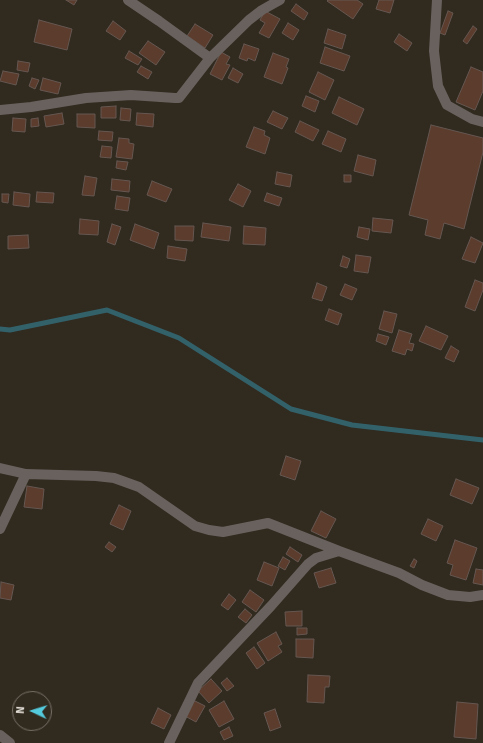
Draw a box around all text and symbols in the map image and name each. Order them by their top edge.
north arrow [12,691,52,731]
text: N [14,706,27,714]

